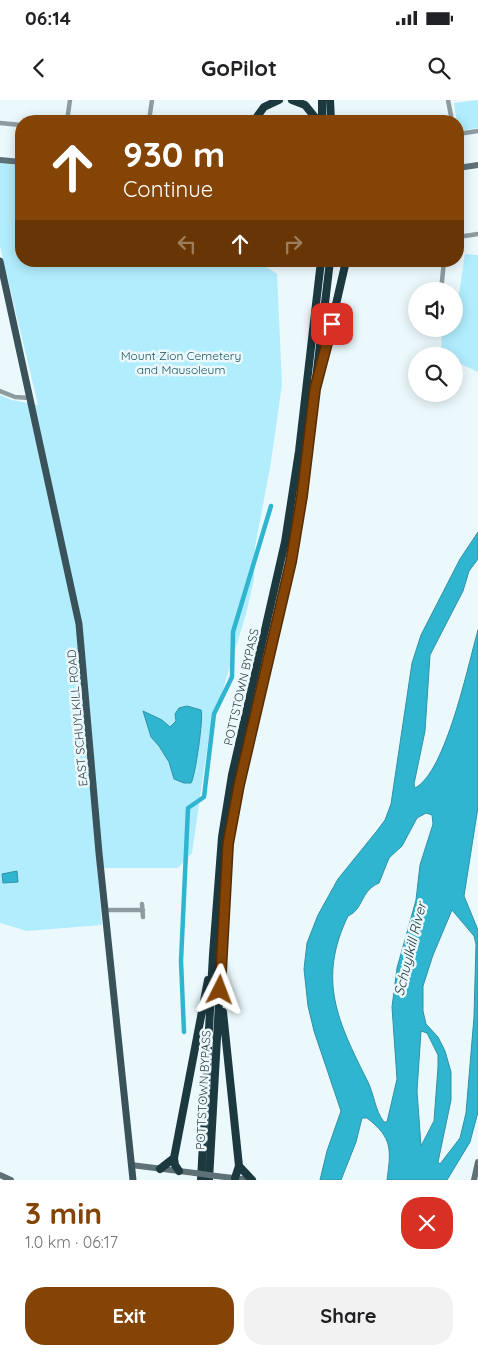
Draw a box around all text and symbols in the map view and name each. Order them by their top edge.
text: 06:14 [25,6,71,30]
icon: back [25,54,53,82]
text: GoPilot [201,54,277,82]
icon: search [425,54,453,82]
text: 930 m [123,132,225,176]
icon: ahead [40,135,105,200]
text: Continue [123,175,213,203]
icon: left [173,230,201,258]
icon: ahead [226,230,254,258]
icon: right [279,230,307,258]
map controls [408,282,463,402]
button: sound [408,282,463,337]
pin [311,303,353,345]
icon: arrive [318,310,346,338]
button: search [408,347,463,402]
park label: Mount Zion Cemetery and Mausoleum [121,348,241,377]
street label: POTTSTOWN BYPASS [220,627,262,747]
street label: EAST SCHUYLKILL ROAD [64,649,90,787]
water label: Schuylkill River [390,899,431,998]
position arrow [193,963,245,1015]
street label: POTTSTOWN BYPASS [192,1030,214,1150]
text: 3 min [25,1194,102,1232]
button: close [401,1197,453,1249]
text: 1.0 km · 06:17 [25,1232,118,1252]
button: Exit [25,1287,234,1345]
button: Share [244,1287,453,1345]

